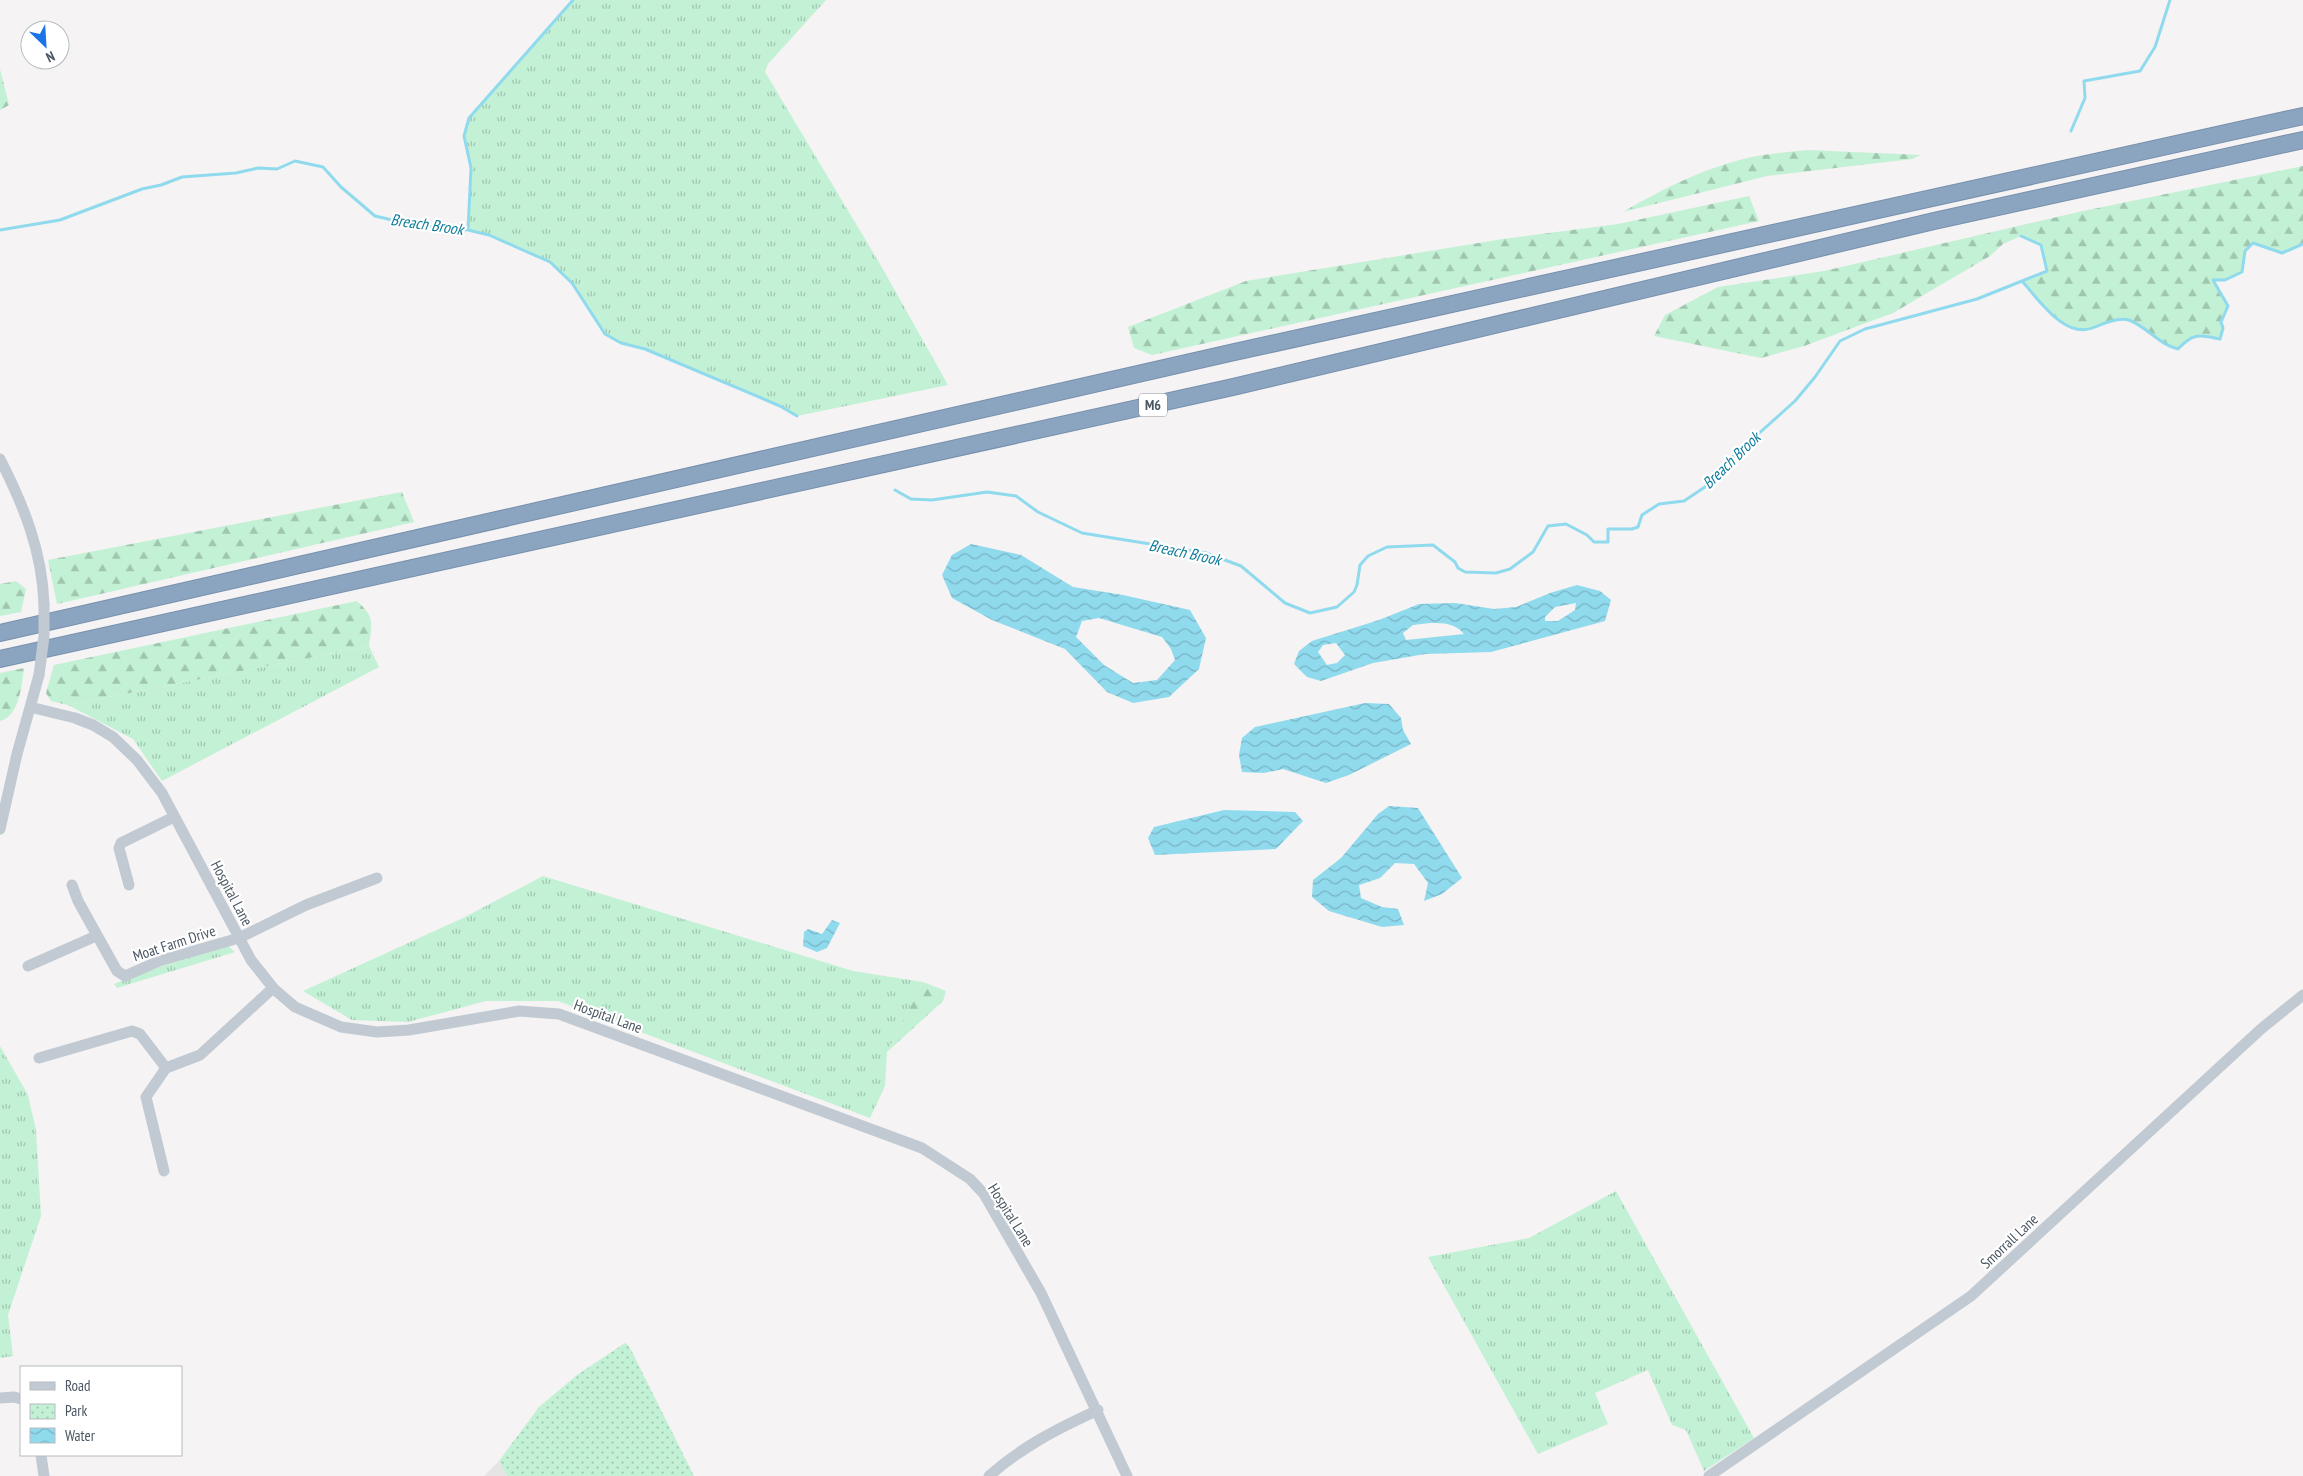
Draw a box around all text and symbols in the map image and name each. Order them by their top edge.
north arrow [20,20,70,70]
text: N [43,47,58,67]
water label: Breach Brook [389,209,466,239]
road number: M6 [1139,394,1167,416]
water label: Breach Brook [1698,426,1765,493]
water label: Breach Brook [1147,535,1225,570]
street label: Hospital Lane [207,857,257,929]
street label: Moat Farm Drive [130,921,218,965]
street label: Hospital Lane [571,995,645,1037]
street label: Hospital Lane [984,1180,1038,1250]
street label: Smorrall Lane [1976,1210,2042,1272]
legend [20,1366,182,1456]
text: Road [65,1376,91,1395]
text: Park [65,1401,87,1420]
text: Water [65,1426,96,1445]

